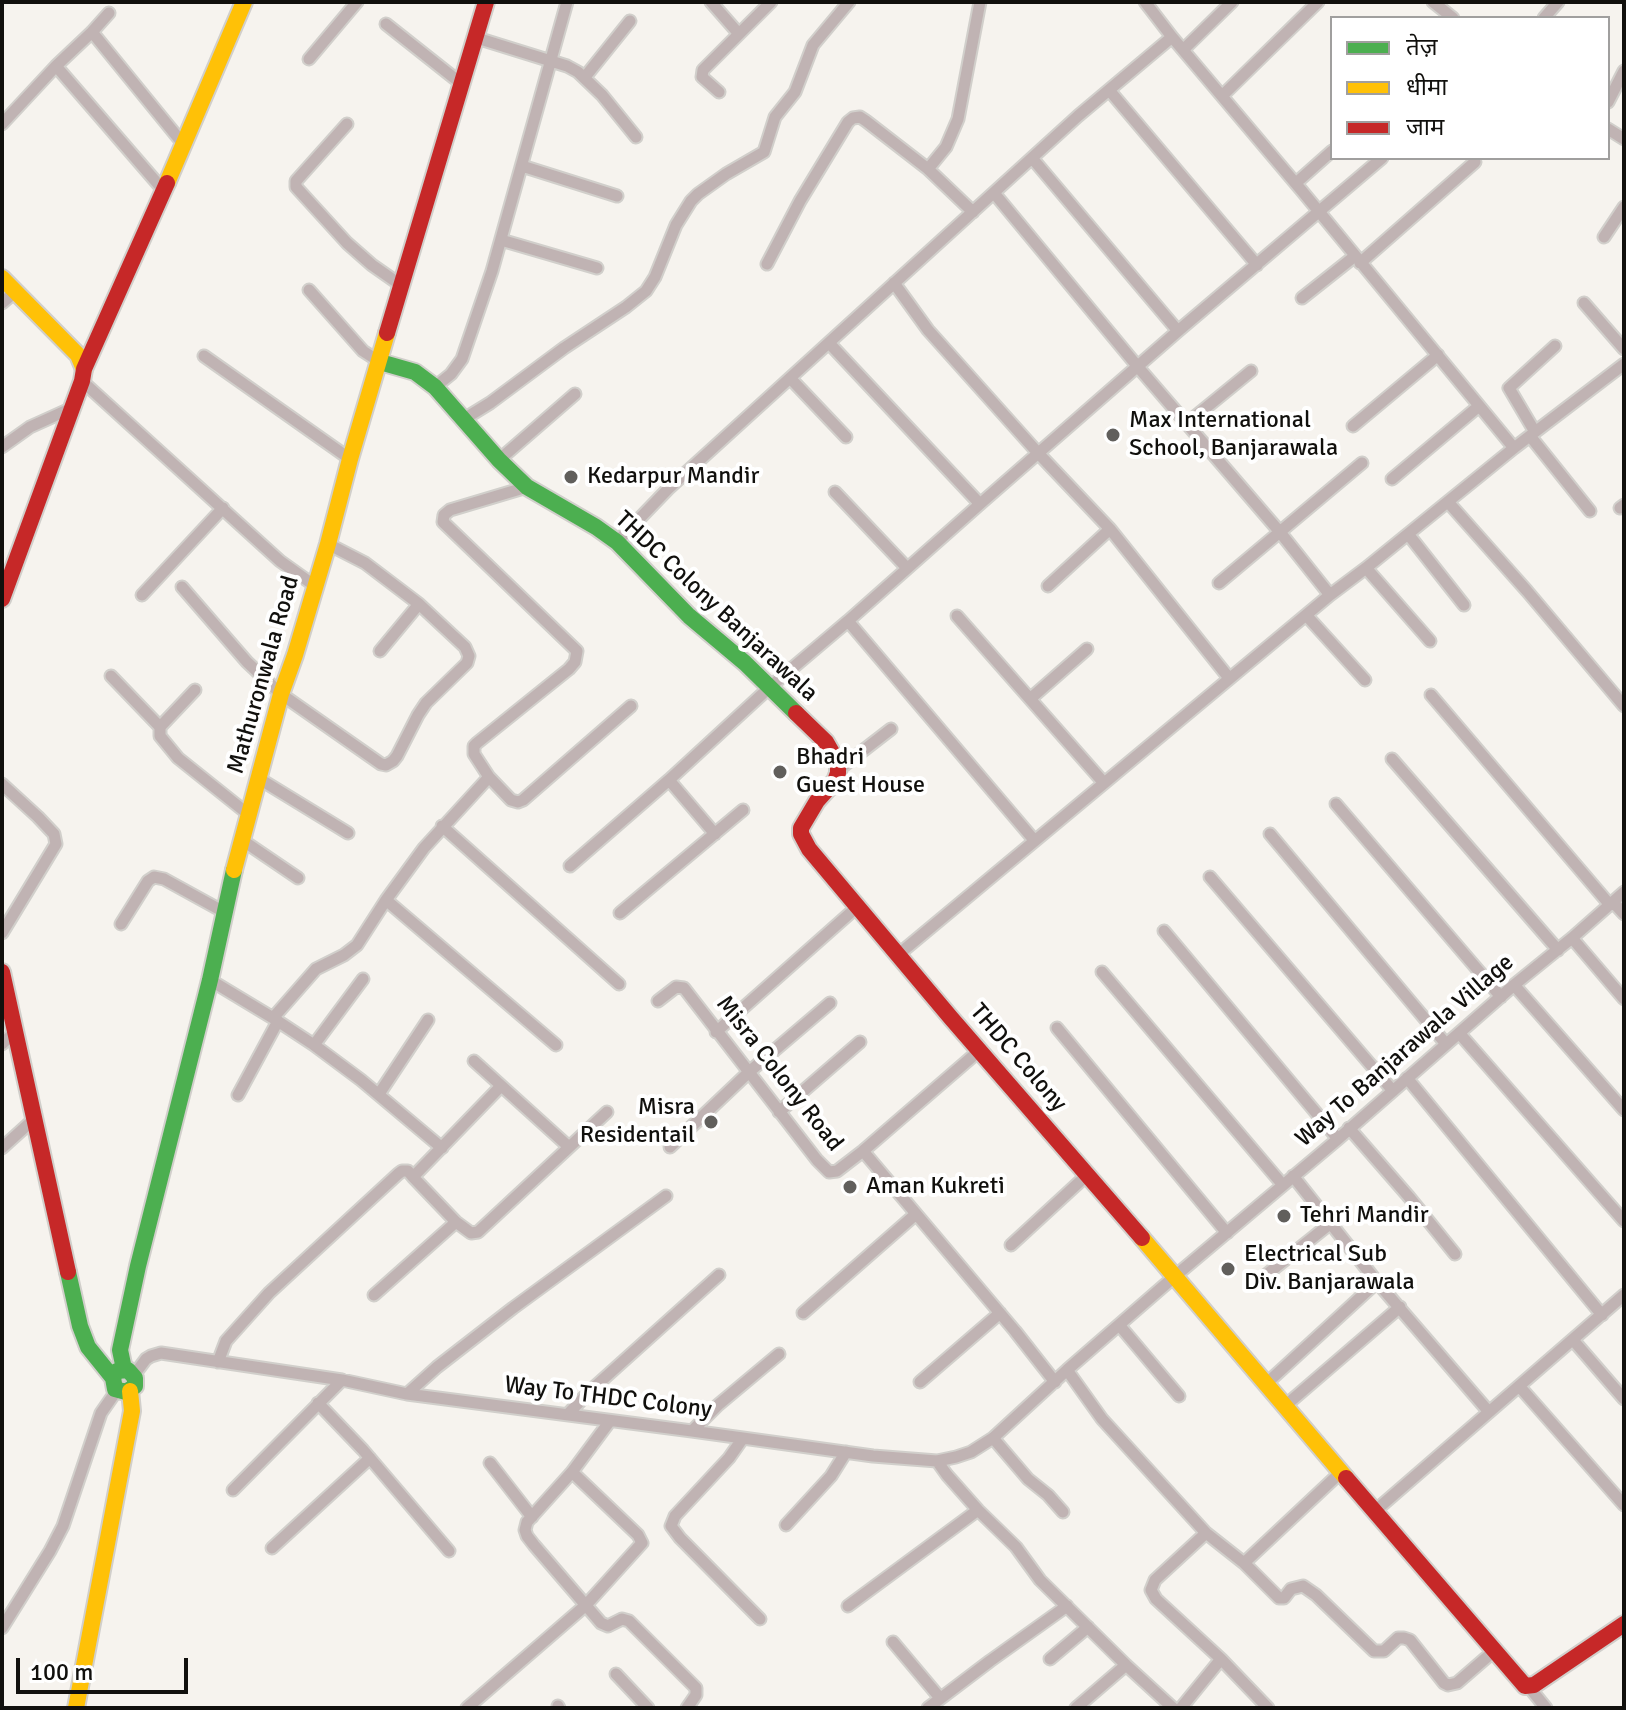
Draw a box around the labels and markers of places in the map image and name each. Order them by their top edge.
place label: Max International School, Banjarawala [1129,407,1338,463]
marker: Max International School, Banjarawala [1104,426,1122,444]
place label: Kedarpur Mandir [587,463,759,491]
marker: Kedarpur Mandir [562,468,580,486]
place label: Bhadri Guest House [796,744,925,800]
marker: Bhadri Guest House [771,763,789,781]
place label: Misra Residentail [580,1094,695,1150]
marker: Misra Residentail [702,1113,720,1131]
place label: Aman Kukreti [866,1173,1005,1201]
marker: Aman Kukreti [841,1178,859,1196]
place label: Tehri Mandir [1300,1202,1429,1230]
marker: Tehri Mandir [1275,1207,1293,1225]
place label: Electrical Sub Div. Banjarawala [1244,1241,1415,1297]
marker: Electrical Sub Div. Banjarawala [1219,1260,1237,1278]

